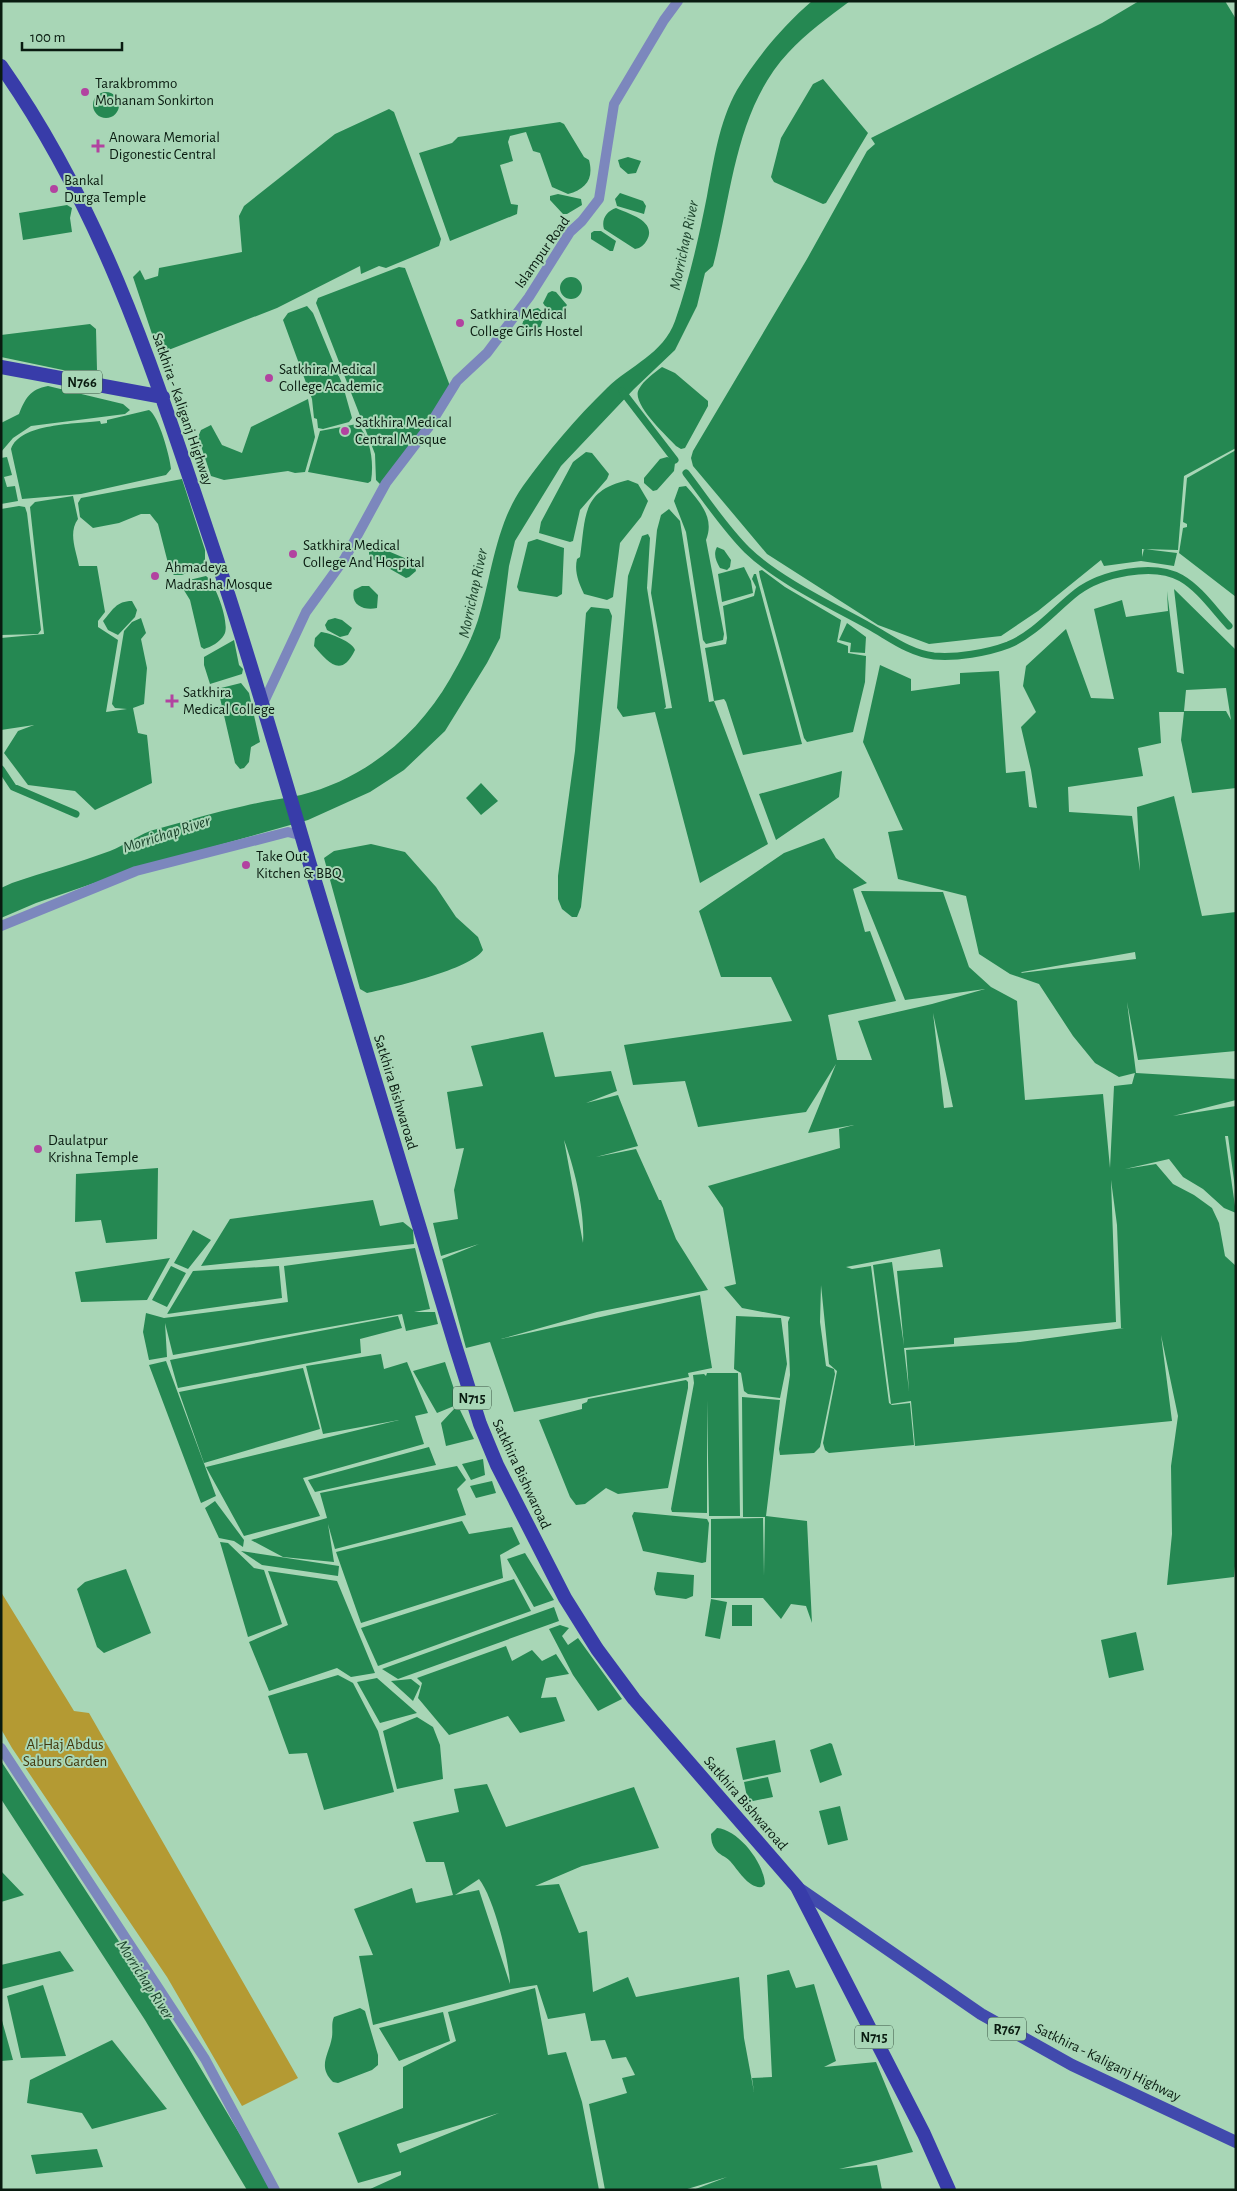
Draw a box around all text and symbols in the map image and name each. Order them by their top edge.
scale bar [22,20,122,52]
text: 100 m [30,30,65,45]
place label: Tarakbrommo Mohanam Sonkirton [95,76,214,108]
marker: Tarakbrommo Mohanam Sonkirton [79,86,91,98]
place label: Anowara Memorial Digonestic Central [109,130,220,162]
marker: Anowara Memorial Digonestic Central [91,139,105,153]
place label: Bankal Durga Temple [64,173,146,205]
marker: Bankal Durga Temple [48,183,60,195]
water label: Morrichap River [667,198,702,292]
street label: Islampur Road [512,213,573,291]
place label: Satkhira Medical College Girls Hostel [470,307,583,339]
marker: Satkhira Medical College Girls Hostel [454,317,466,329]
street label: Satkhira - Kaliganj Highway [149,331,216,488]
place label: Satkhira Medical College Academic [279,362,382,394]
road number: N766 [62,371,102,394]
marker: Satkhira Medical College Academic [263,372,275,384]
place label: Satkhira Medical Central Mosque [355,415,452,447]
marker: Satkhira Medical Central Mosque [339,425,351,437]
place label: Satkhira Medical College And Hospital [303,538,425,570]
water label: Morrichap River [456,546,491,640]
marker: Satkhira Medical College And Hospital [287,548,299,560]
place label: Ahmadeya Madrasha Mosque [165,560,272,592]
marker: Ahmadeya Madrasha Mosque [149,570,161,582]
place label: Satkhira Medical College [183,685,275,717]
marker: Satkhira Medical College [165,694,179,708]
water label: Morrichap River [121,812,213,857]
place label: Take Out Kitchen & BBQ [256,849,343,881]
marker: Take Out Kitchen & BBQ [240,859,252,871]
street label: Satkhira Bishwaroad [371,1033,420,1152]
place label: Daulatpur Krishna Temple [48,1133,138,1165]
marker: Daulatpur Krishna Temple [32,1143,44,1155]
road number: N715 [453,1386,491,1410]
street label: Satkhira Bishwaroad [490,1417,554,1532]
park label: Al-Haj Abdus Saburs Garden [23,1737,107,1769]
street label: Satkhira Bishwaroad [701,1753,791,1853]
water label: Morrichap River [113,1937,177,2023]
road number: R767 [988,2018,1026,2040]
street label: Satkhira - Kaliganj Highway [1033,2021,1184,2105]
road number: N715 [855,2025,893,2048]

